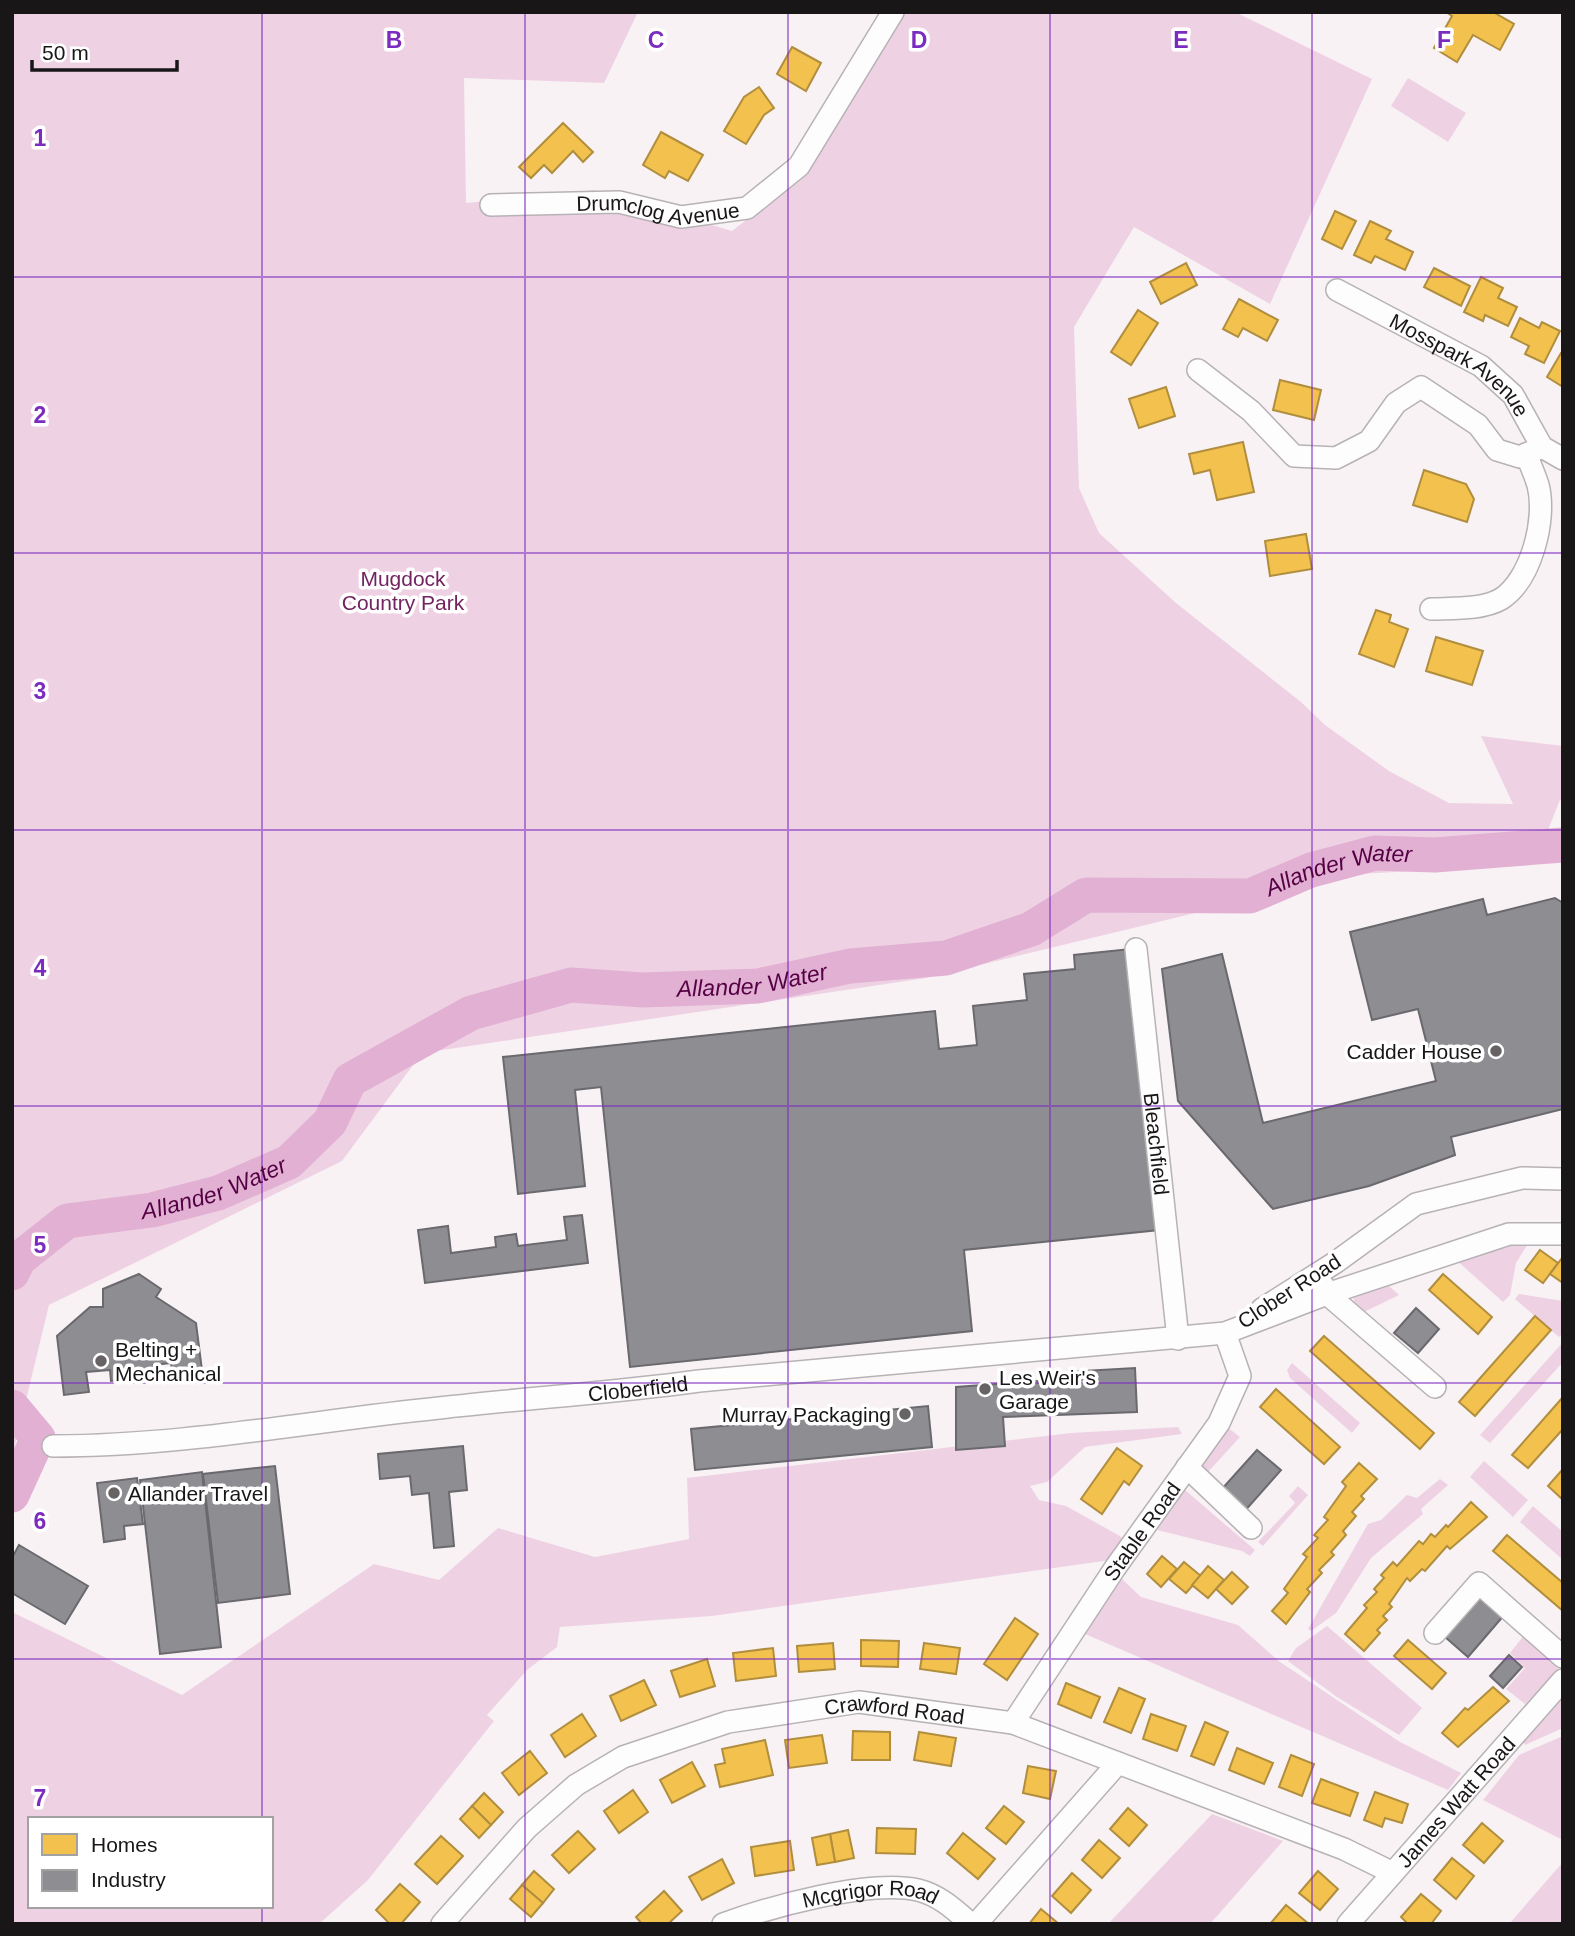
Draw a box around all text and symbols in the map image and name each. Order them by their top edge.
text: B [386,27,402,53]
text: C [648,27,664,53]
text: D [911,27,927,53]
text: E [1173,27,1189,53]
text: F [1437,27,1451,53]
scale bar [32,28,177,72]
text: 50 m [42,41,89,64]
text: 1 [34,125,47,151]
street label: Drumclog Avenue [576,190,741,229]
street label: Mosspark Avenue [1386,309,1534,420]
text: 2 [34,402,46,428]
park label: Mugdock Country Park [342,567,465,614]
text: 3 [34,678,46,704]
water label: Allander Water [1259,840,1414,902]
text: 4 [34,955,47,981]
water label: Allander Water [674,958,831,1002]
place label: Cadder House [1347,1040,1482,1063]
marker: Cadder House [1488,1043,1504,1059]
street label: Bleachfield [1140,1092,1174,1196]
water label: Allander Water [138,1151,291,1224]
text: 5 [34,1232,47,1258]
street label: Clober Road [1233,1249,1345,1333]
place label: Belting + Mechanical [115,1338,221,1385]
marker: Belting + Mechanical [93,1353,109,1369]
place label: Les Weir's Garage [999,1366,1096,1413]
street label: Cloberfield [587,1371,689,1405]
marker: Les Weir's Garage [977,1381,993,1397]
place label: Murray Packaging [722,1403,891,1426]
marker: Murray Packaging [897,1406,913,1422]
street label: Stable Road [1099,1477,1185,1585]
place label: Allander Travel [128,1482,268,1505]
marker: Allander Travel [106,1485,122,1501]
text: 6 [34,1508,46,1534]
street label: Crawford Road [823,1690,966,1728]
street label: James Watt Road [1392,1732,1519,1872]
text: 7 [34,1785,46,1811]
legend [28,1817,273,1908]
text: Homes [91,1833,158,1856]
text: Industry [91,1868,166,1891]
street label: Mcgrigor Road [800,1876,943,1912]

